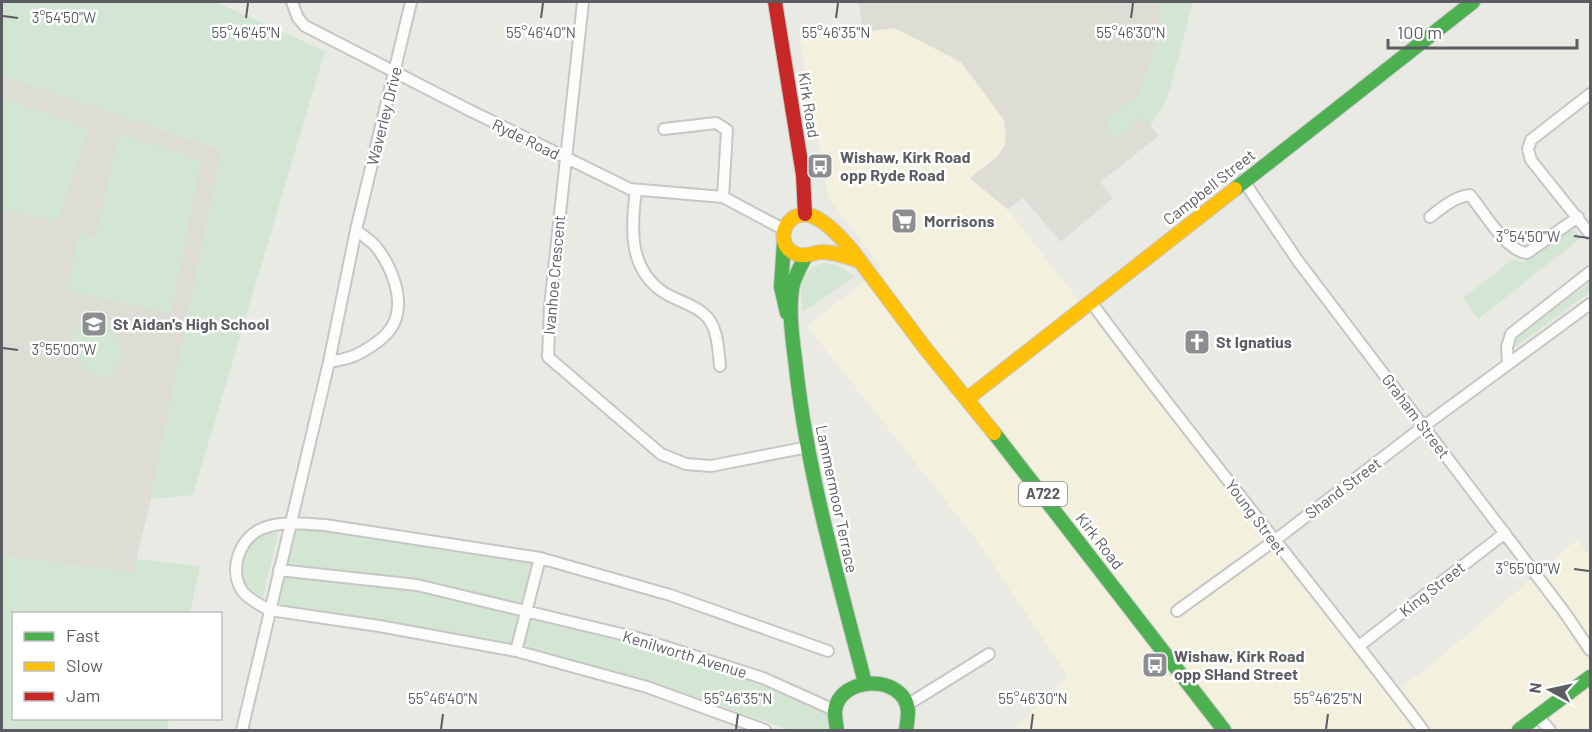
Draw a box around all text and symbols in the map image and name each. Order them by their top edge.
text: 3°54'50"W [32,8,96,26]
scale bar [1388,12,1577,50]
text: 100 m [1397,21,1442,43]
text: 55°46'45"N [211,23,281,41]
text: 55°46'40"N [506,23,576,41]
text: 55°46'35"N [802,23,870,41]
text: 55°46'30"N [1096,23,1166,41]
street label: Waverley Drive [362,64,405,167]
street label: Kirk Road [795,71,824,139]
street label: Ryde Road [489,114,563,163]
street label: Campbell Street [1159,145,1258,228]
place label: Wishaw, Kirk Road opp Ryde Road [840,147,971,184]
bus stop icon: Wishaw, Kirk Road opp Ryde Road [805,151,835,181]
supermarket icon: Morrisons [889,206,919,236]
place label: Morrisons [924,211,994,230]
street label: Ivanhoe Crescent [539,214,568,336]
text: 3°54'50"W [1496,227,1560,245]
school or university icon: St Aidan's High School [79,309,109,339]
place label: St Aidan's High School [113,314,269,333]
church icon: St Ignatius [1182,327,1212,357]
place label: St Ignatius [1216,332,1292,351]
text: 3°55'00"W [32,340,96,358]
street label: Graham Street [1379,370,1454,462]
street label: Lammermoor Terrace [813,423,862,575]
street label: Shand Street [1301,453,1384,522]
street label: Young Street [1222,475,1291,558]
road number: A722 [1019,482,1067,506]
street label: Kirk Road [1073,509,1128,573]
street label: King Street [1395,557,1468,620]
text: 3°55'00"W [1496,559,1560,577]
legend [12,612,222,720]
text: Fast [66,624,100,646]
street label: Kenilworth Avenue [621,626,750,681]
place label: Wishaw, Kirk Road opp SHand Street [1174,646,1305,683]
bus stop icon: Wishaw, Kirk Road opp SHand Street [1140,650,1170,680]
text: Slow [66,654,103,676]
north arrow [1520,660,1580,720]
text: N [1525,681,1545,694]
text: Jam [66,684,100,706]
text: 55°46'40"N [408,689,478,707]
text: 55°46'35"N [704,689,772,707]
text: 55°46'30"N [998,689,1068,707]
text: 55°46'25"N [1294,689,1362,707]

